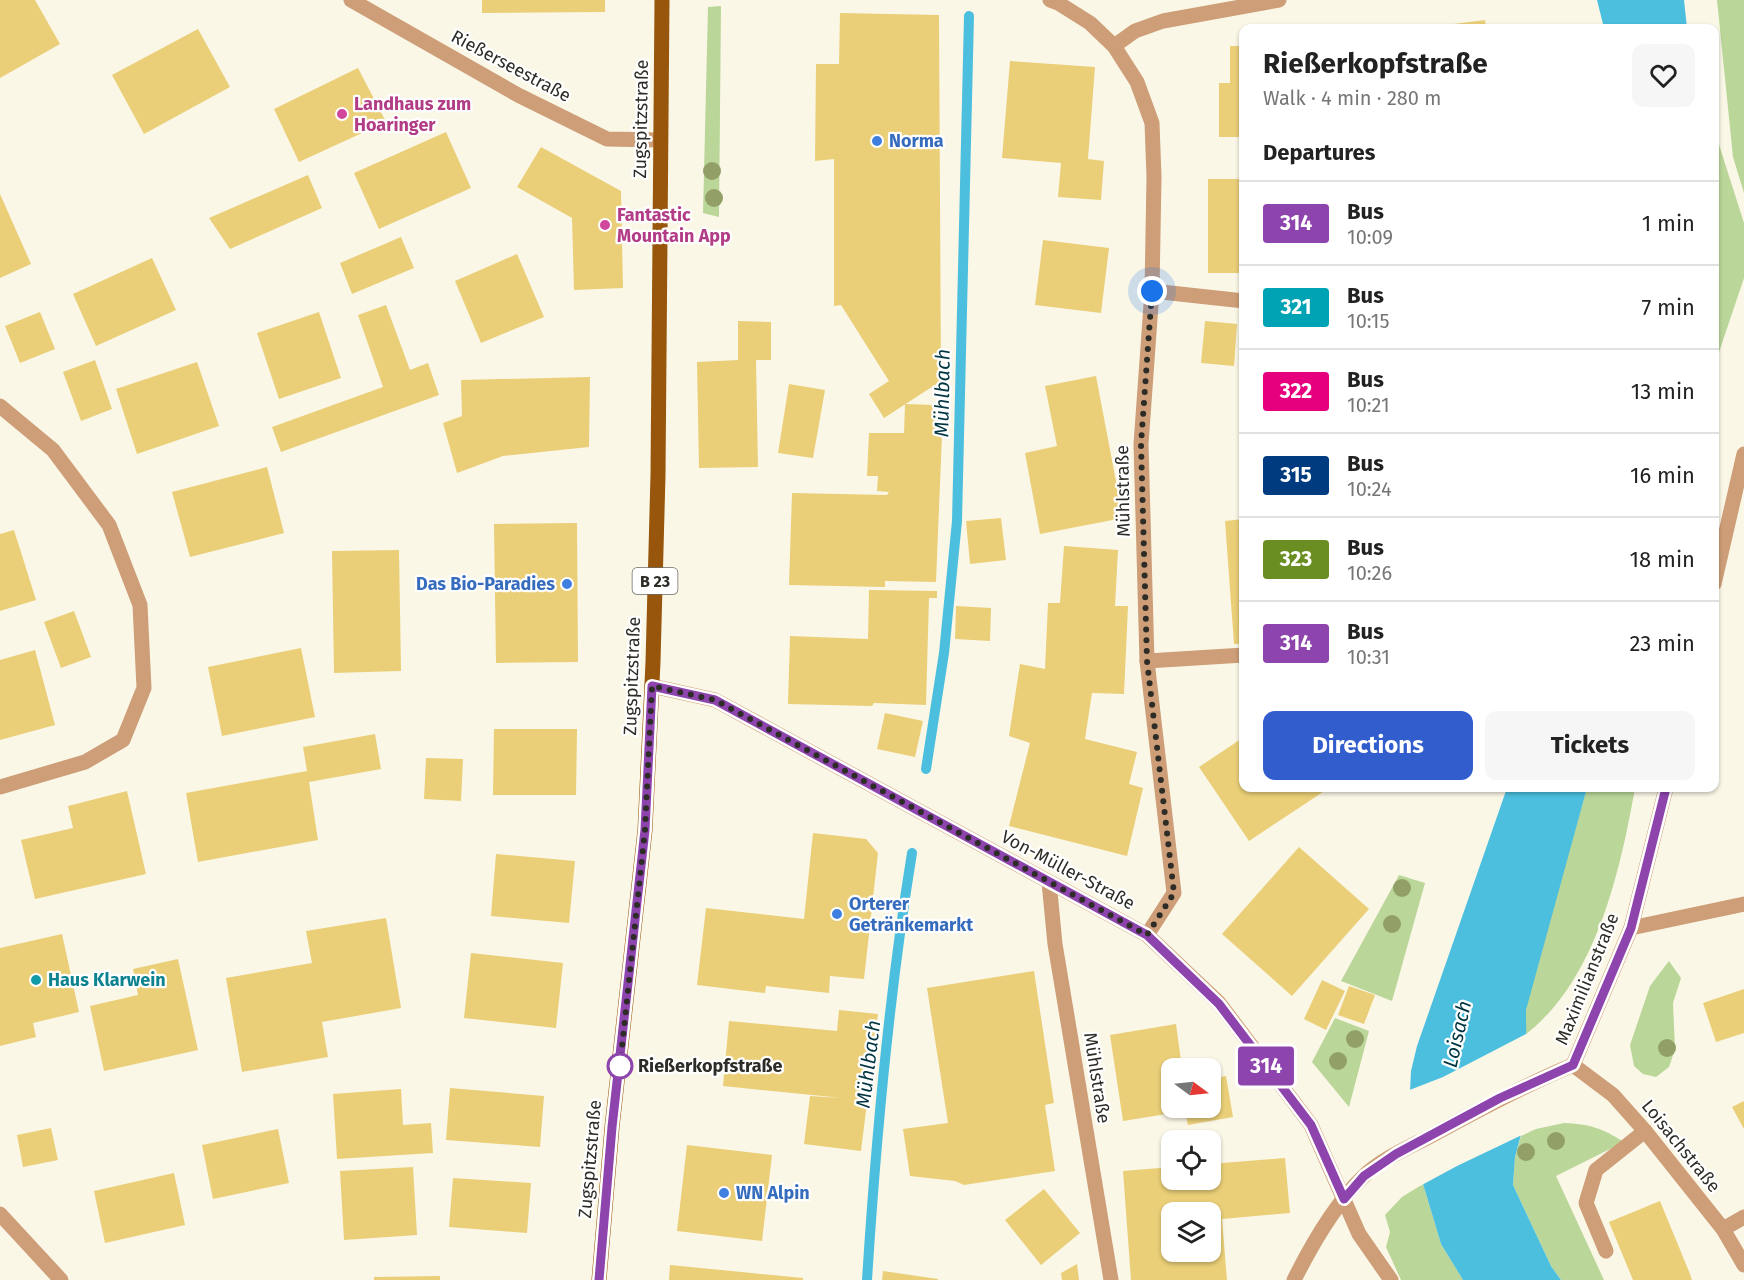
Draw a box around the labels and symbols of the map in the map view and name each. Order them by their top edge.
street label: Rießerseestraße [447,25,575,107]
street label: Zugspitzstraße [629,59,653,179]
place label: Landhaus zum Hoaringer [354,93,471,136]
marker: Landhaus zum Hoaringer [335,107,349,121]
place label: Norma [889,130,944,152]
marker: Norma [870,134,884,148]
place label: Fantastic Mountain App [617,204,731,247]
marker: Fantastic Mountain App [598,218,612,232]
your location [1137,276,1167,306]
water label: Mühlbach [929,349,955,437]
street label: Mühlstraße [1111,445,1135,537]
road number: B 23 [632,568,678,594]
place label: Das Bio-Paradies [416,573,555,595]
marker: Das Bio-Paradies [560,577,574,591]
street label: Zugspitzstraße [619,616,645,736]
street label: Von-Müller-Straße [997,825,1139,915]
place label: Orterer Getränkemarkt [849,893,974,936]
marker: Orterer Getränkemarkt [830,907,844,921]
street label: Maximilianstraße [1551,910,1623,1048]
place label: Haus Klarwein [48,969,166,991]
marker: Haus Klarwein [29,973,43,987]
water label: Loisach [1438,998,1476,1070]
water label: Mühlbach [851,1019,885,1109]
street label: Mühlstraße [1079,1031,1115,1125]
line badge: 314 [1232,1046,1300,1086]
marker: Rießerkopfstraße [607,1053,633,1079]
place label: Rießerkopfstraße [638,1055,782,1077]
north arrow [1161,1058,1221,1118]
street label: Loisachstraße [1637,1095,1725,1197]
street label: Zugspitzstraße [574,1099,606,1219]
place label: WN Alpin [736,1182,810,1204]
marker: WN Alpin [717,1186,731,1200]

